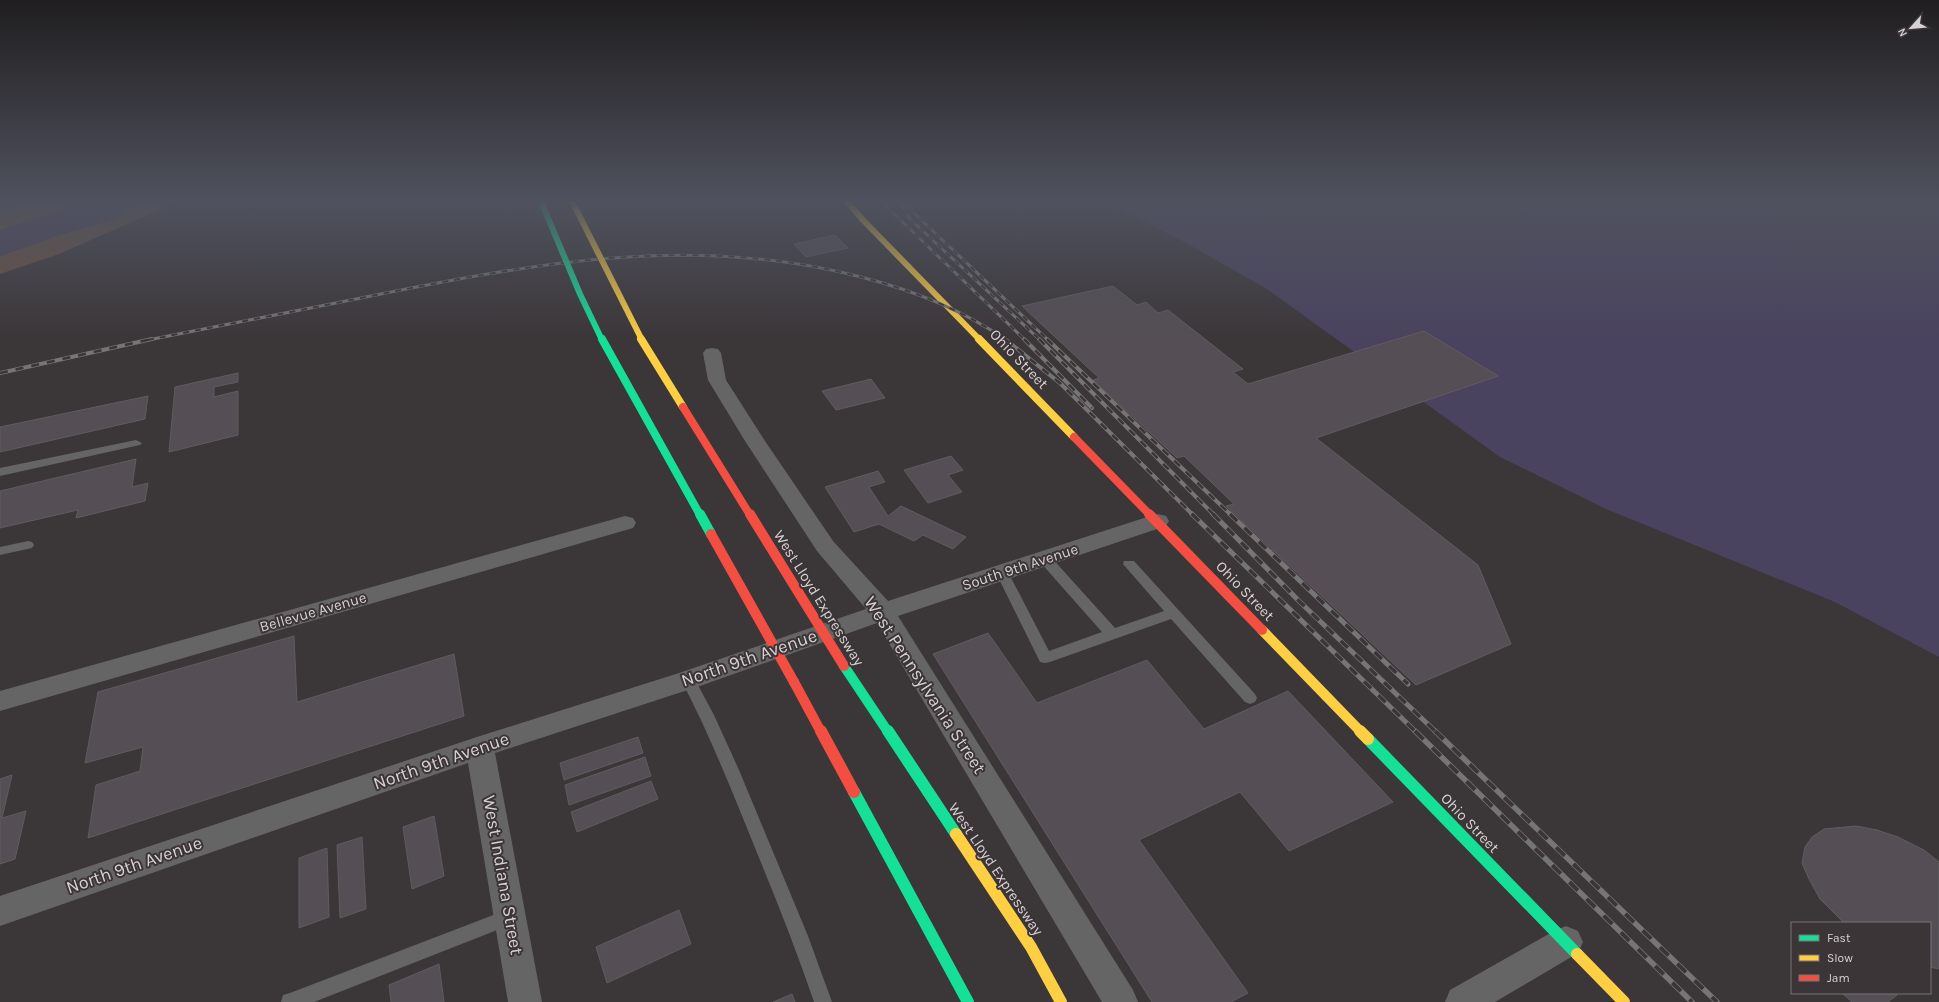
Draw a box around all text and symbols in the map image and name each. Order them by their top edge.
north arrow [1891,8,1931,48]
text: N [1895,26,1910,39]
street label: Ohio Street [986,325,1052,393]
street label: West Lloyd Expressway [770,527,868,669]
street label: South 9th Avenue [960,540,1080,594]
street label: Ohio Street [1212,557,1278,625]
street label: Bellevue Avenue [257,588,369,636]
street label: West Pennsylvania Street [859,592,991,778]
street label: North 9th Avenue [678,624,820,692]
street label: North 9th Avenue [370,727,512,795]
street label: Ohio Street [1437,789,1503,857]
street label: West Indiana Street [478,794,528,957]
street label: West Lloyd Expressway [945,799,1047,939]
street label: North 9th Avenue [63,831,205,899]
legend [1791,922,1931,994]
text: Fast [1827,931,1851,945]
text: Slow [1827,951,1853,965]
text: Jam [1827,971,1850,985]

